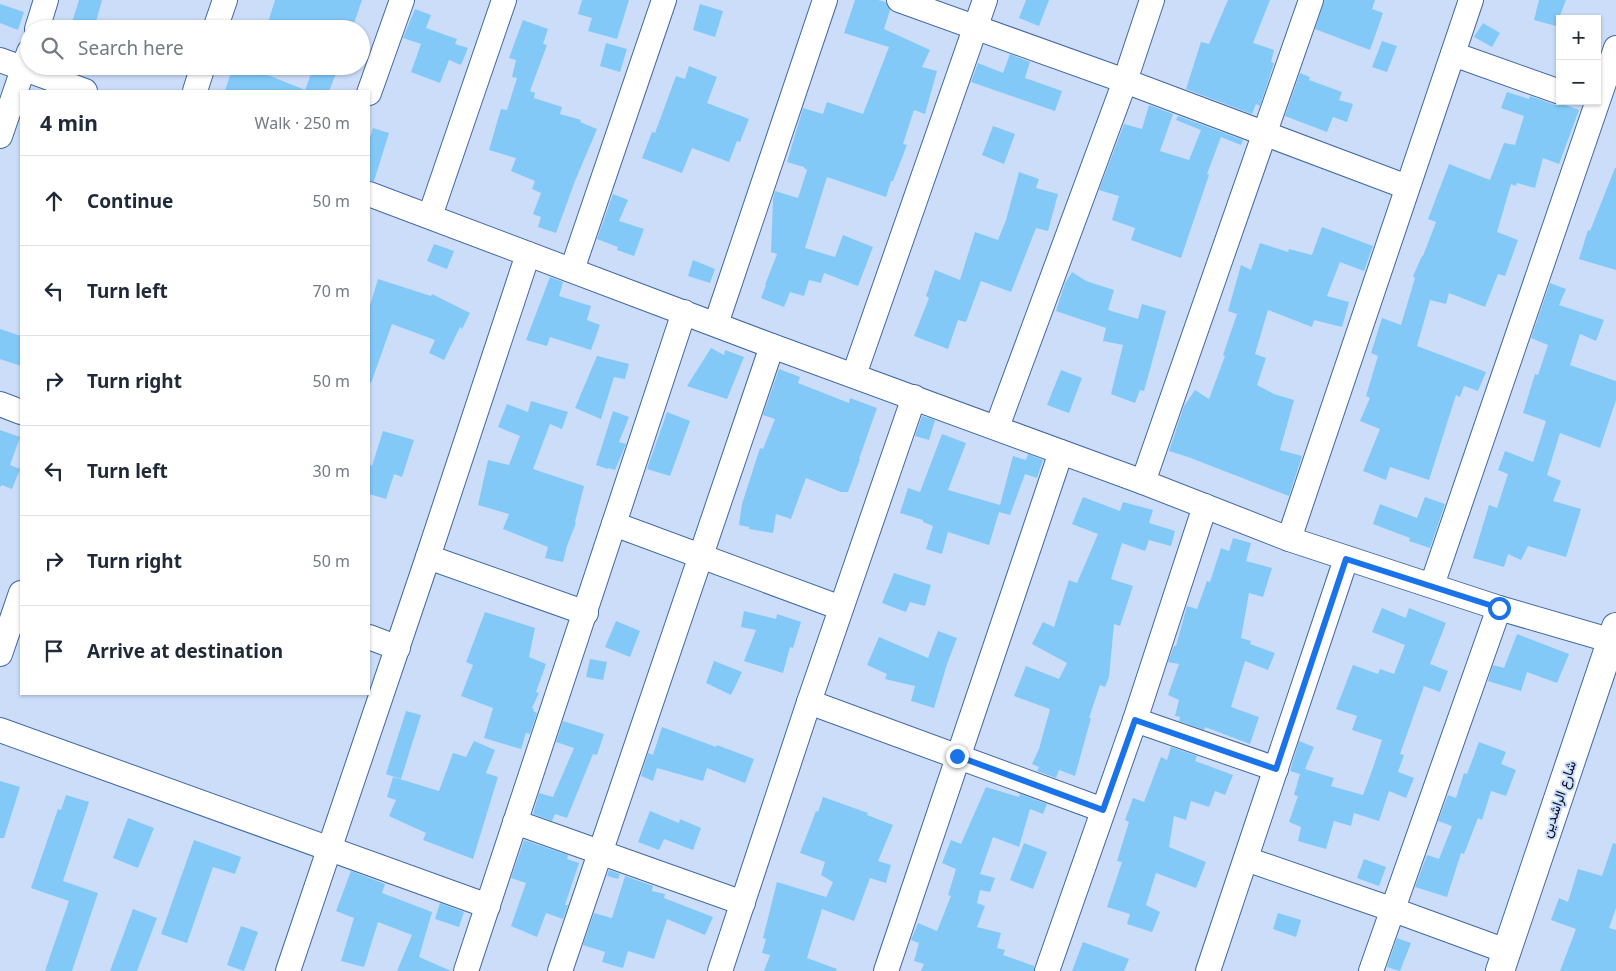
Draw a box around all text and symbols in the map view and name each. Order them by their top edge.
map controls [1556,15,1601,105]
button: + [1556,15,1601,60]
search box [20,20,370,75]
icon: search [38,34,66,62]
text: Search here [78,35,184,61]
button: − [1556,60,1601,105]
text: 4 min [40,109,98,137]
text: Walk · 250 m [255,112,350,134]
icon: ahead [40,187,68,215]
text: Continue [87,188,173,214]
text: 50 m [313,190,350,212]
icon: left [40,277,68,305]
text: Turn left [87,278,168,304]
text: 70 m [313,280,350,302]
icon: right [40,367,68,395]
text: Turn right [87,368,182,394]
text: 50 m [313,370,350,392]
icon: left [40,457,68,485]
text: Turn left [87,458,168,484]
text: 30 m [313,460,350,482]
icon: right [40,547,68,575]
text: Turn right [87,548,182,574]
text: 50 m [313,550,350,572]
route start [1488,597,1511,620]
icon: arrive [40,637,68,665]
text: Arrive at destination [87,638,283,664]
route end [946,745,969,768]
street label: شارع الراشدين [1536,758,1582,841]

